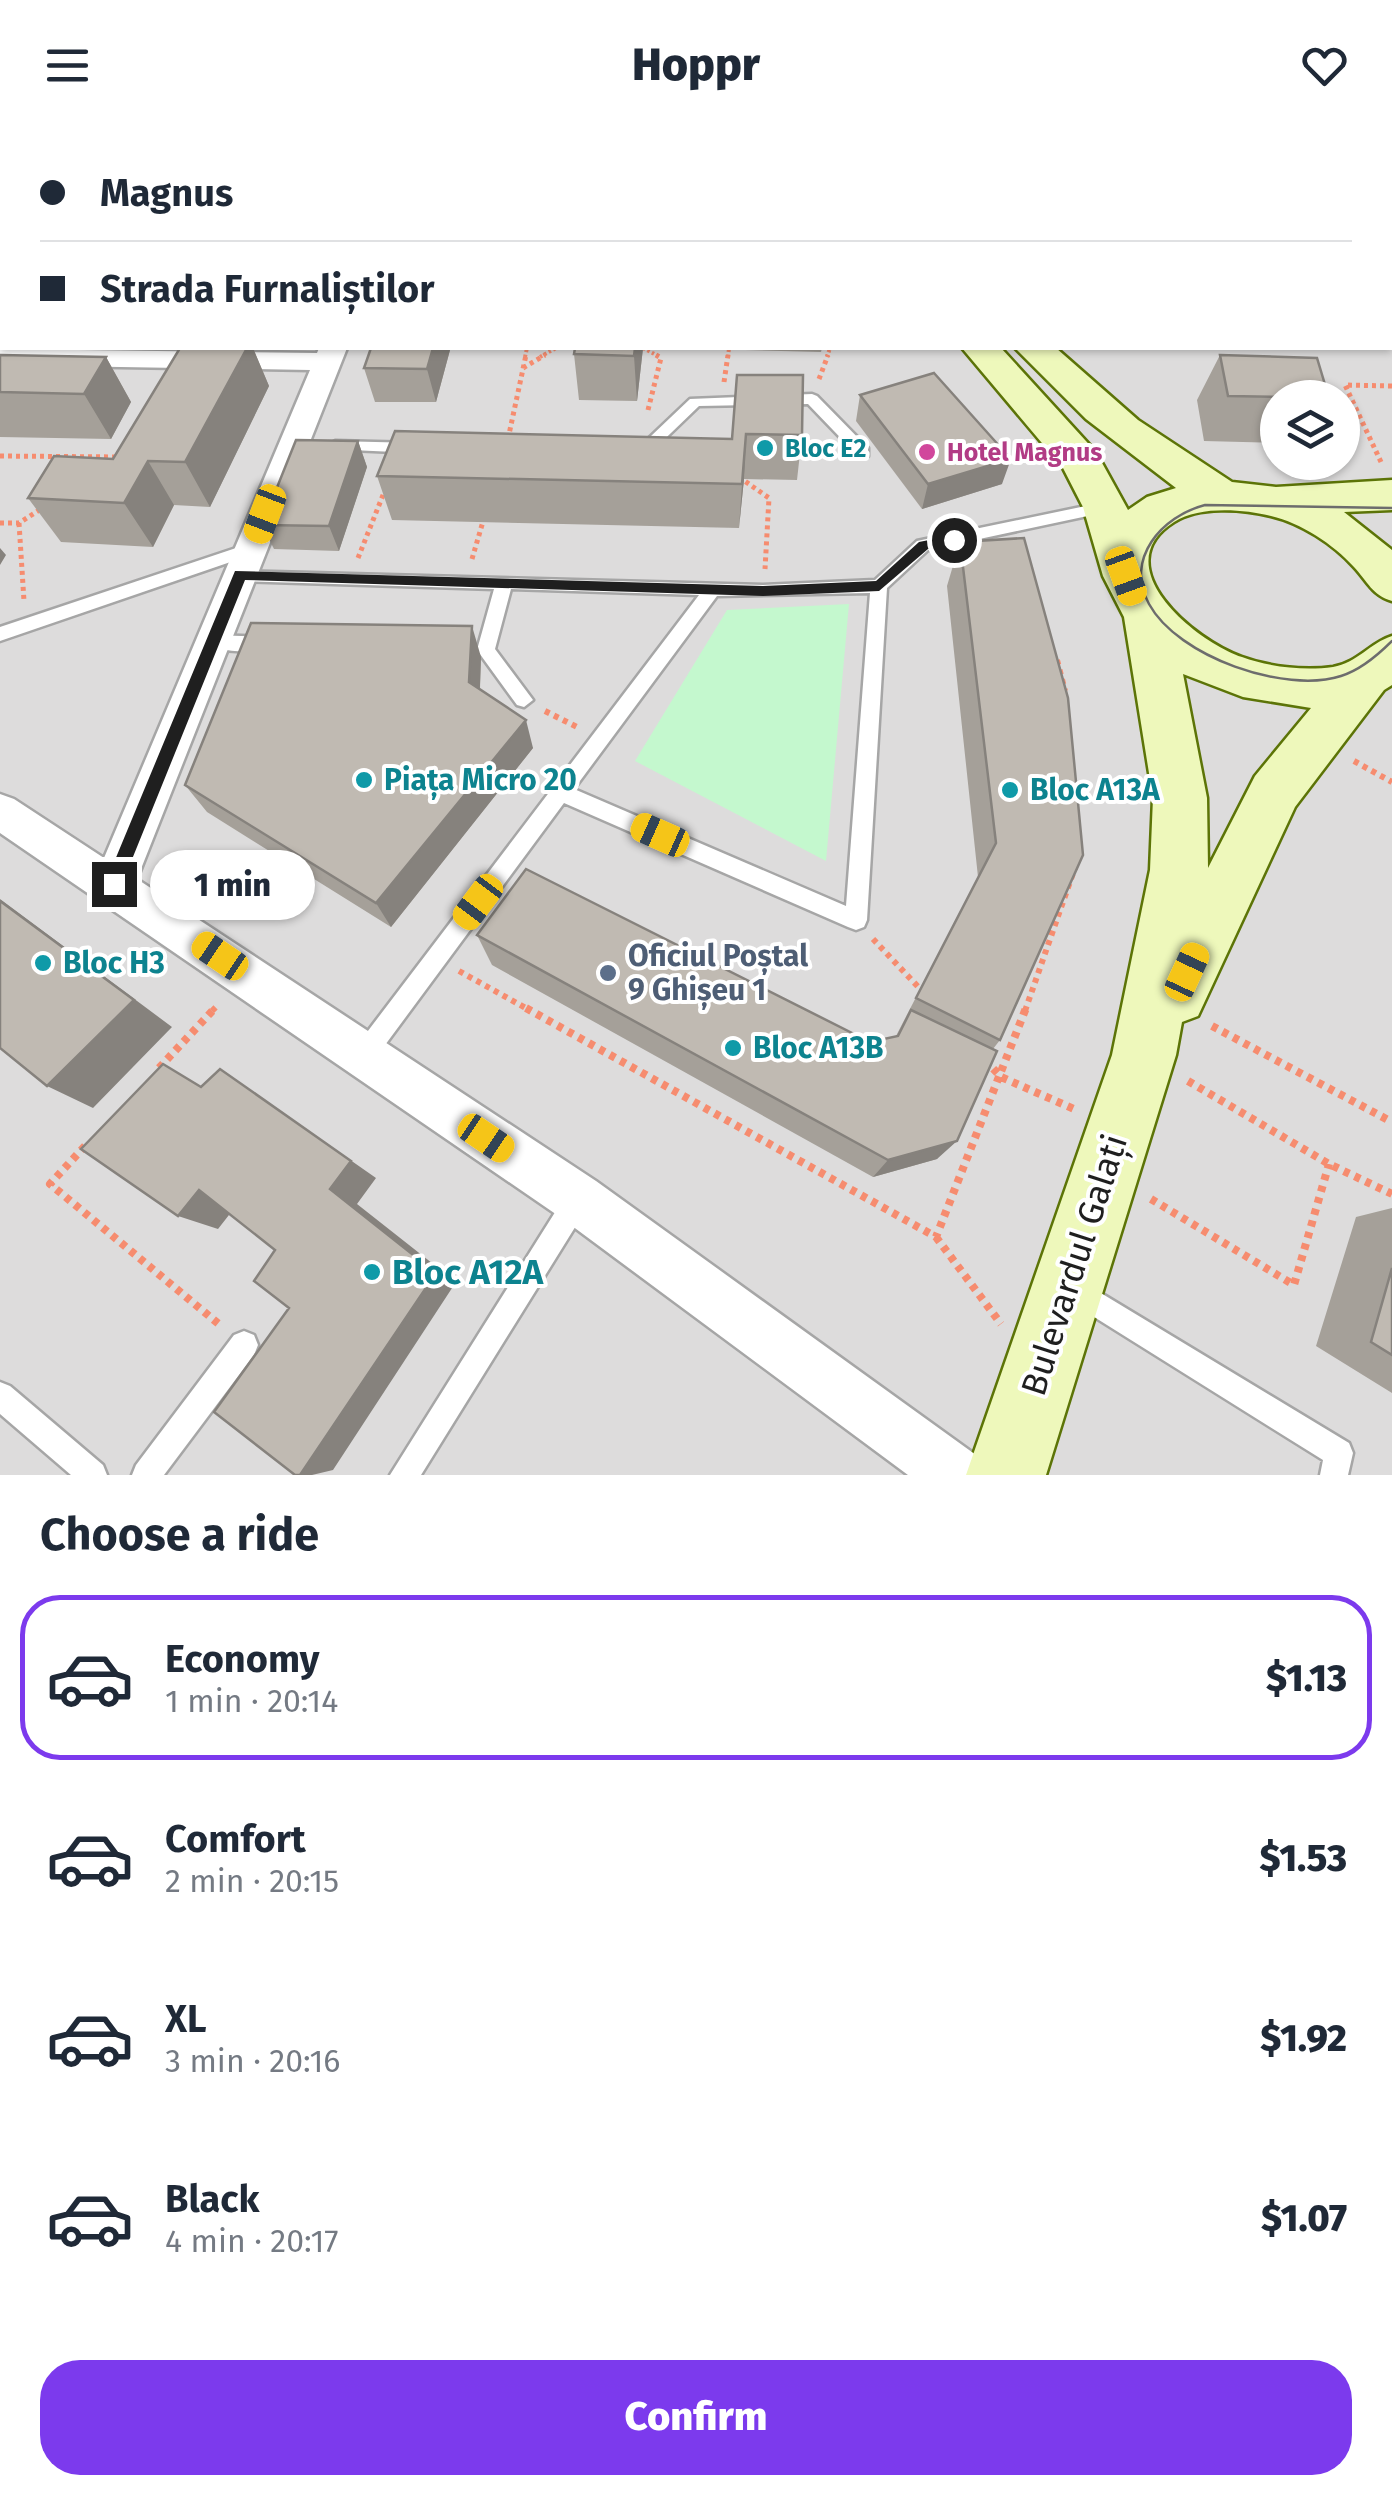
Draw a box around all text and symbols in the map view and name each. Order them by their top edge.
icon: menu [40,38,95,93]
text: Hoppr [632,38,760,92]
icon: heart [1297,38,1352,93]
text: Magnus [100,170,233,216]
text: Strada Furnaliștilor [100,266,435,312]
map controls [1260,380,1360,480]
button: layers [1260,380,1360,480]
place label: Bloc E2 [785,434,866,464]
marker: Bloc E2 [754,437,776,459]
place label: Hotel Magnus [947,438,1102,468]
marker: Hotel Magnus [916,441,938,463]
car [240,481,290,547]
route start [932,518,977,563]
car [1102,543,1150,609]
place label: Piața Micro 20 [384,762,577,800]
marker: Piața Micro 20 [353,769,375,791]
place label: Bloc A13A [1030,772,1161,808]
marker: Bloc A13A [999,779,1021,801]
car [626,809,694,861]
callout: 1 min [149,849,314,919]
route end [92,862,137,907]
text: 1 min [194,866,271,904]
car [448,869,508,935]
car [187,927,253,985]
place label: Oficiul Poștal 9 Ghișeu 1 [628,938,808,1010]
car [1161,938,1213,1006]
place label: Bloc H3 [63,945,165,981]
marker: Bloc H3 [32,952,54,974]
marker: Oficiul Poștal 9 Ghișeu 1 [597,962,619,984]
place label: Bloc A13B [753,1030,884,1066]
marker: Bloc A13B [722,1037,744,1059]
car [453,1109,519,1167]
street label: Bulevardul Galați [1012,1129,1137,1401]
place label: Bloc A12A [392,1251,545,1293]
marker: Bloc A12A [361,1261,383,1283]
text: Choose a ride [40,1508,319,1562]
icon: car [45,1633,135,1723]
text: Economy [165,1636,320,1682]
text: $1.13 [1266,1655,1347,1701]
text: 1 min · 20:14 [165,1682,338,1720]
icon: car [45,1813,135,1903]
text: Comfort [165,1816,306,1862]
text: $1.53 [1259,1835,1347,1881]
text: 2 min · 20:15 [165,1862,339,1900]
icon: car [45,1993,135,2083]
text: XL [165,1996,207,2042]
text: $1.92 [1260,2015,1347,2061]
text: 3 min · 20:16 [165,2042,340,2080]
icon: car [45,2173,135,2263]
text: Black [165,2176,260,2222]
text: $1.07 [1261,2195,1347,2241]
text: 4 min · 20:17 [165,2222,339,2260]
button: Confirm [40,2360,1352,2475]

